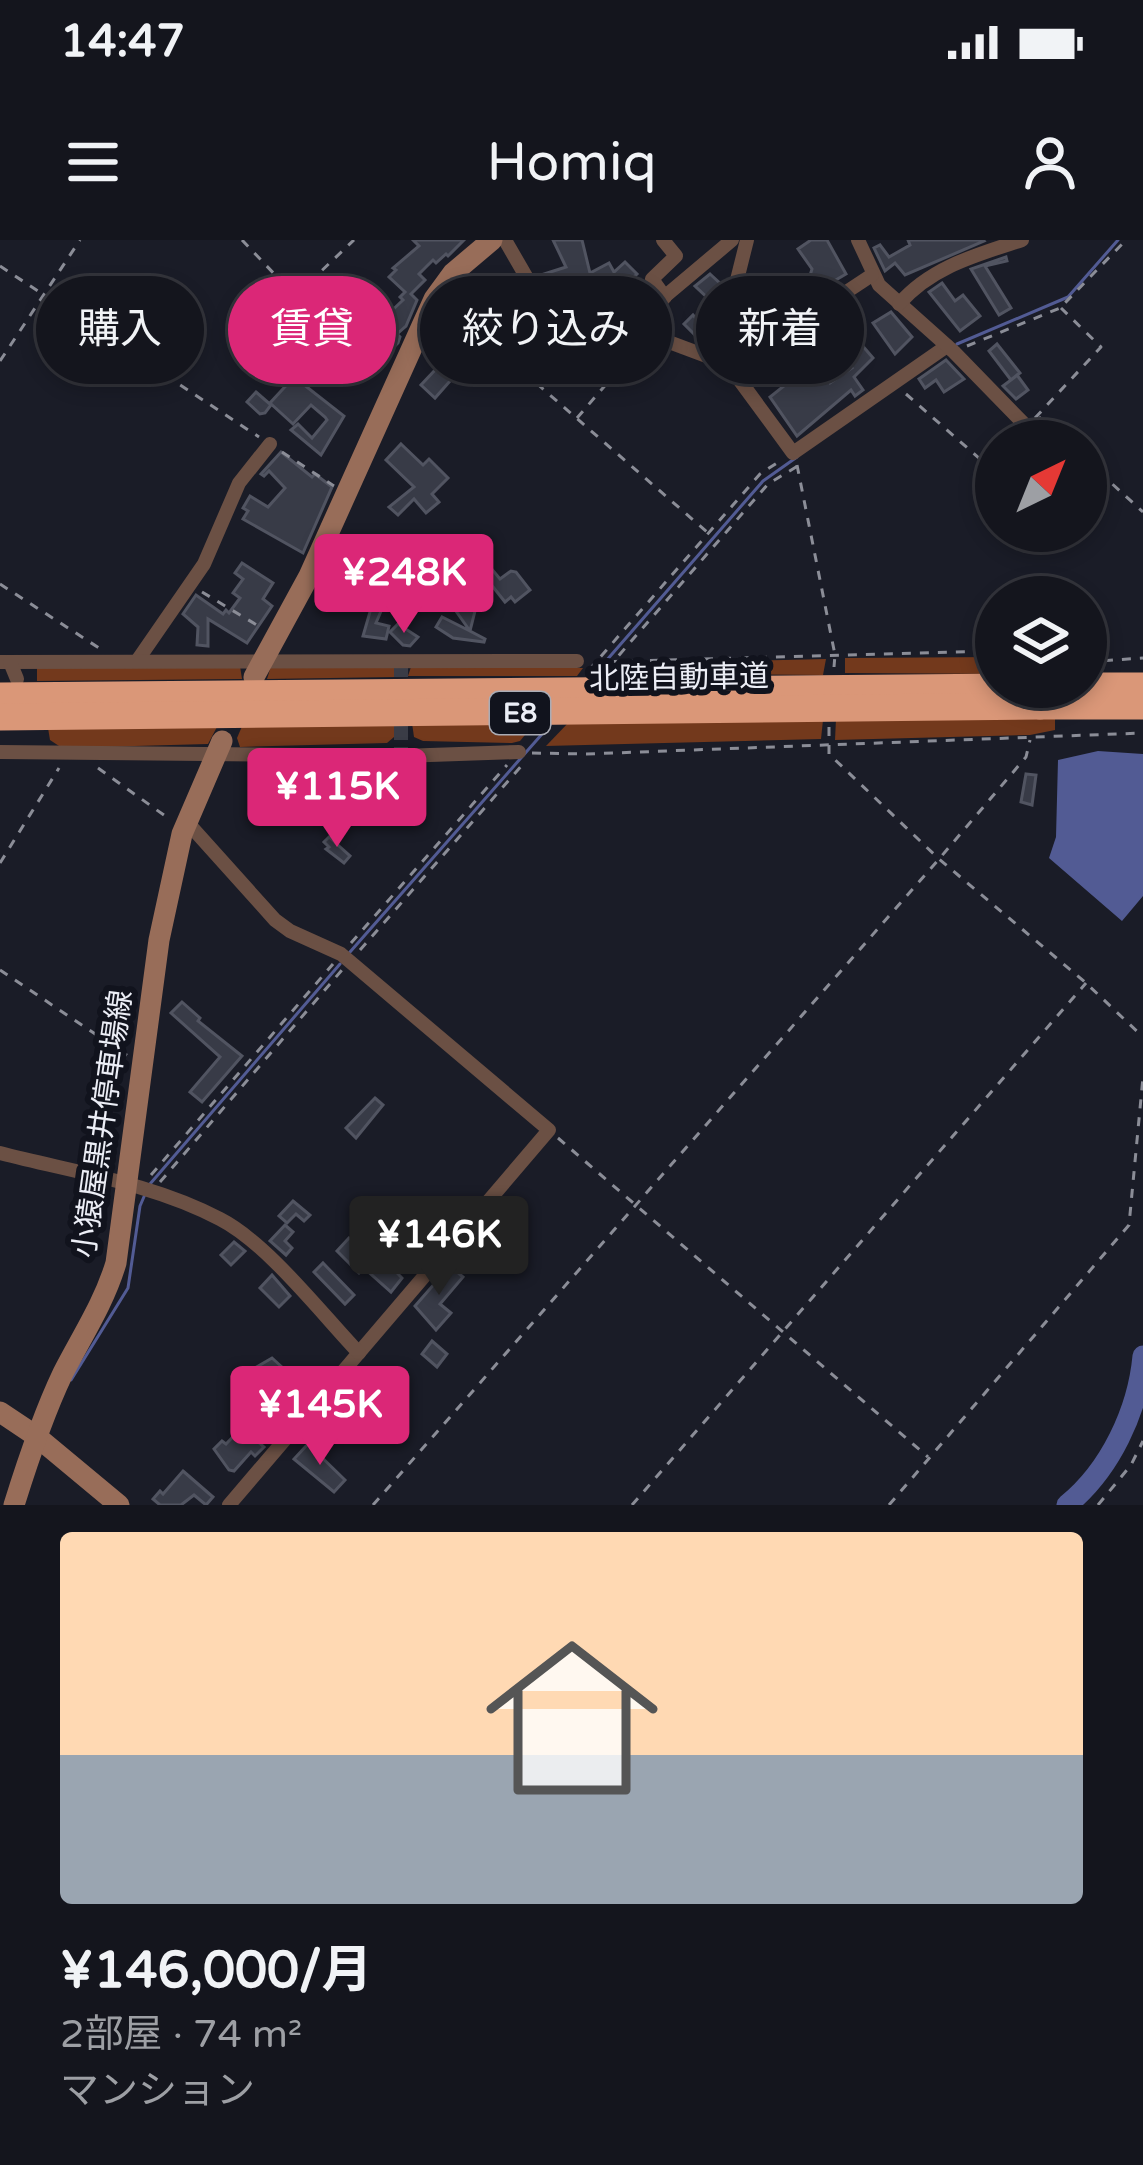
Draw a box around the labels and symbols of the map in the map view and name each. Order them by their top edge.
north arrow [975,420,1107,552]
pin: ¥248K [320,534,488,636]
street label: 北陸自動車道 [589,658,769,698]
road number: E8 [490,692,550,734]
pin: ¥115K [253,748,421,850]
street label: 小猿屋黒井停車場線 [66,988,140,1260]
pin: ¥146K [355,1196,523,1298]
pin: ¥145K [236,1366,404,1468]

